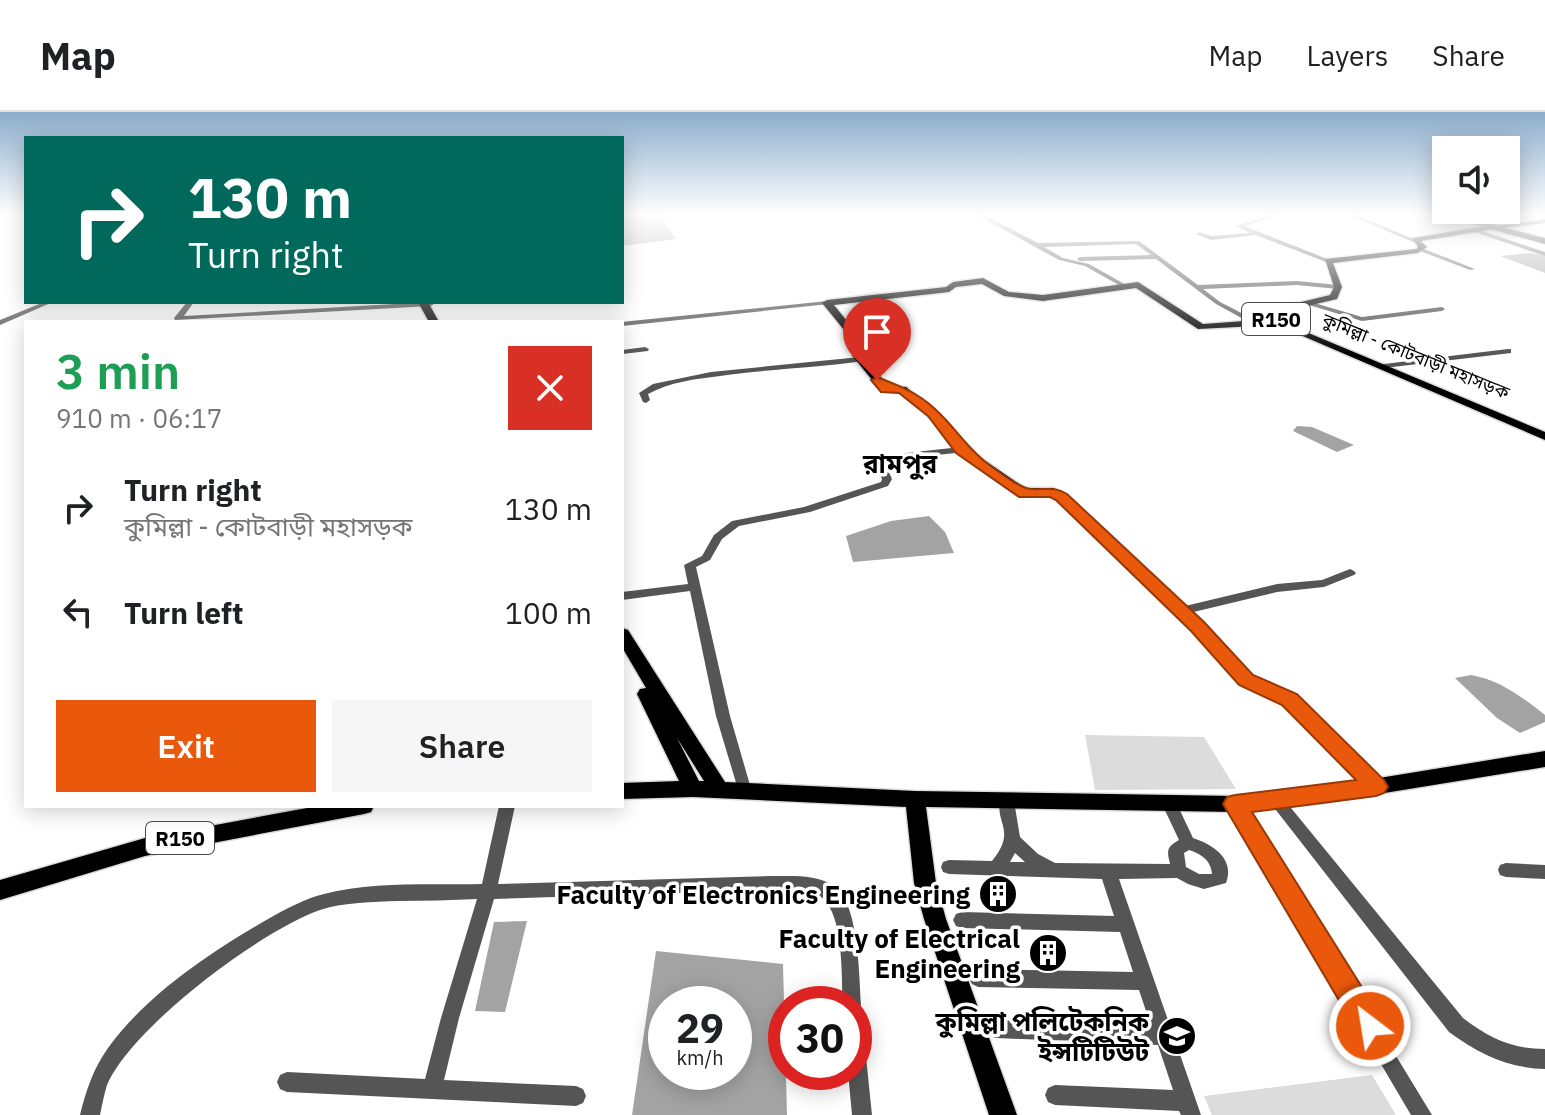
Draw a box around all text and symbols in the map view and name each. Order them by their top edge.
text: Map [40,31,116,80]
text: Map [1208,37,1262,74]
text: Layers [1306,37,1388,74]
text: Share [1432,37,1505,74]
map controls [1432,136,1520,224]
button: sound [1432,136,1520,224]
text: 130 m [188,161,352,233]
icon: right [56,168,160,272]
text: Turn right [188,231,344,278]
pin [843,298,911,380]
road number: R150 [1242,303,1310,335]
street label: কুমিল্লা - কোটবাড়ী মহাসড়ক [1318,308,1513,404]
icon: arrive [855,310,899,354]
text: 3 min [56,340,180,402]
button: close [508,346,592,430]
text: 910 m · 06:17 [56,401,222,435]
district label: রামপুর [862,446,937,481]
text: Turn right [124,470,262,509]
icon: right [56,486,100,530]
text: 130 m [505,489,592,528]
text: কুমিল্লা - কোটবাড়ী মহাসড়ক [124,509,413,543]
icon: left [56,590,100,634]
text: Turn left [124,593,243,632]
text: 100 m [505,593,592,632]
button: Exit [56,700,316,792]
button: Share [332,700,592,792]
road number: R150 [146,822,214,854]
building icon: Faculty of Electronics Engineering [977,873,1019,915]
place label: Faculty of Electronics Engineering [556,877,971,911]
place label: Faculty of Electrical Engineering [779,921,1021,985]
building icon: Faculty of Electrical Engineering [1027,932,1069,974]
position arrow [1328,984,1412,1068]
speed limit sign: 30 [768,986,872,1090]
text: 29 [676,1002,724,1054]
place label: কুমিল্লা পলিটেকনিক ইন্সটিটিউট [935,1004,1150,1068]
school or university icon: কুমিল্লা পলিটেকনিক ইন্সটিটিউট [1156,1015,1198,1057]
text: km/h [676,1044,724,1071]

